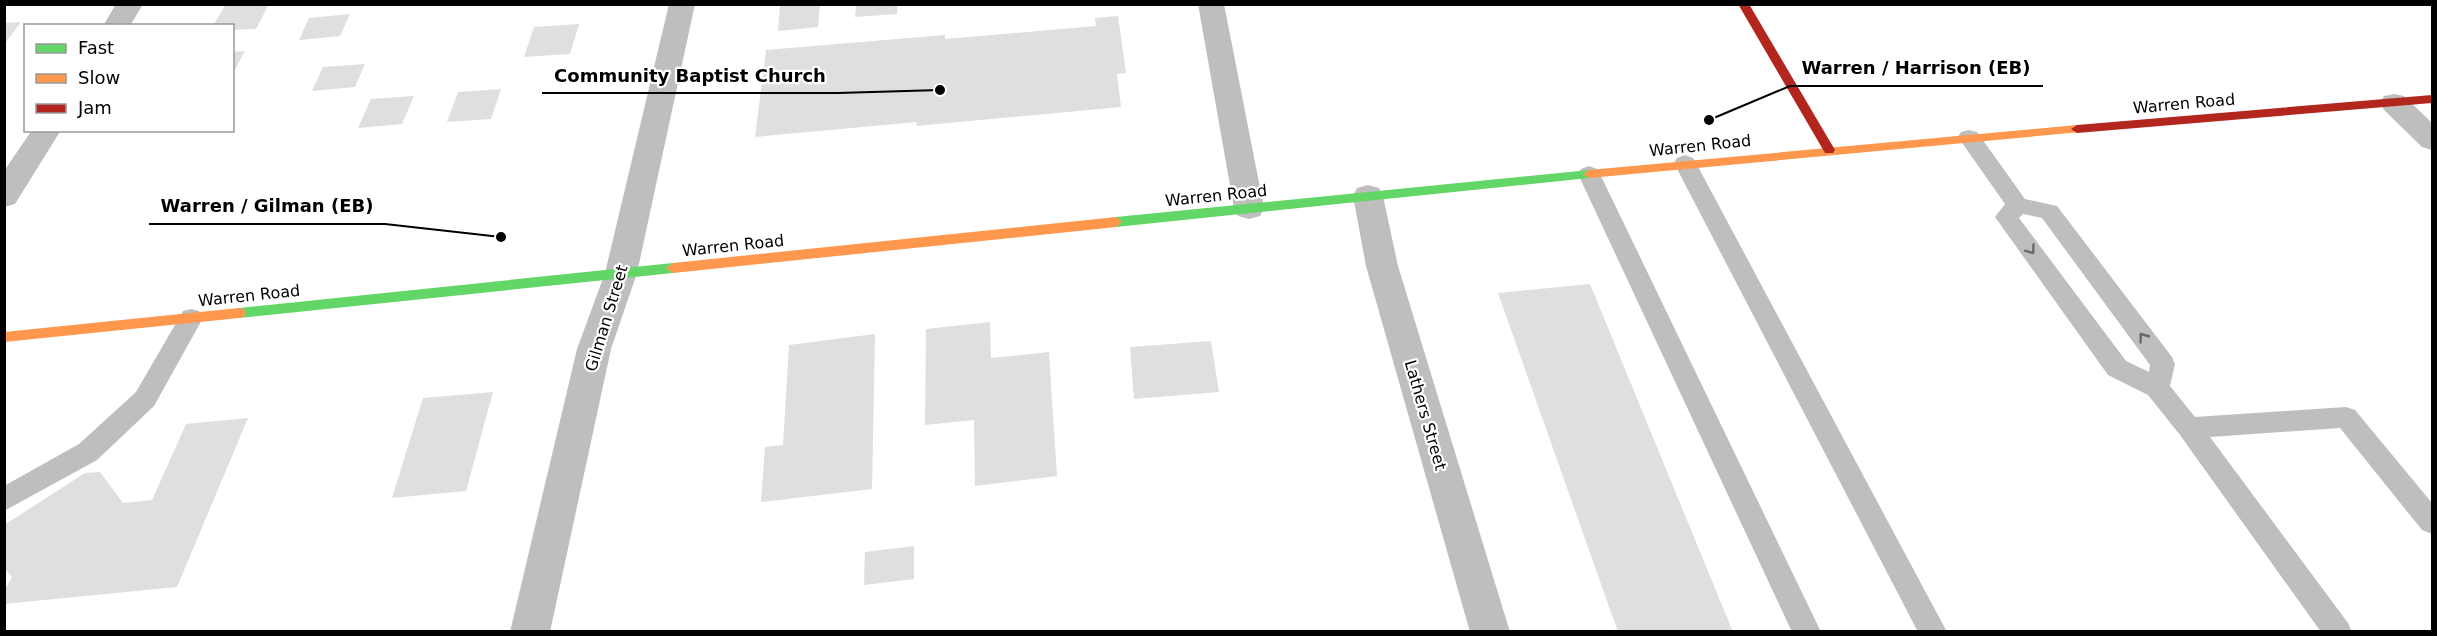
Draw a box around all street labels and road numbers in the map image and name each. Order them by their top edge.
street label: Warren Road [2132,90,2236,117]
street label: Warren Road [1648,131,1752,160]
street label: Warren Road [1164,181,1268,210]
street label: Warren Road [681,231,785,260]
street label: Gilman Street [581,263,632,374]
street label: Warren Road [197,281,301,310]
street label: Lathers Street [1401,358,1450,472]

